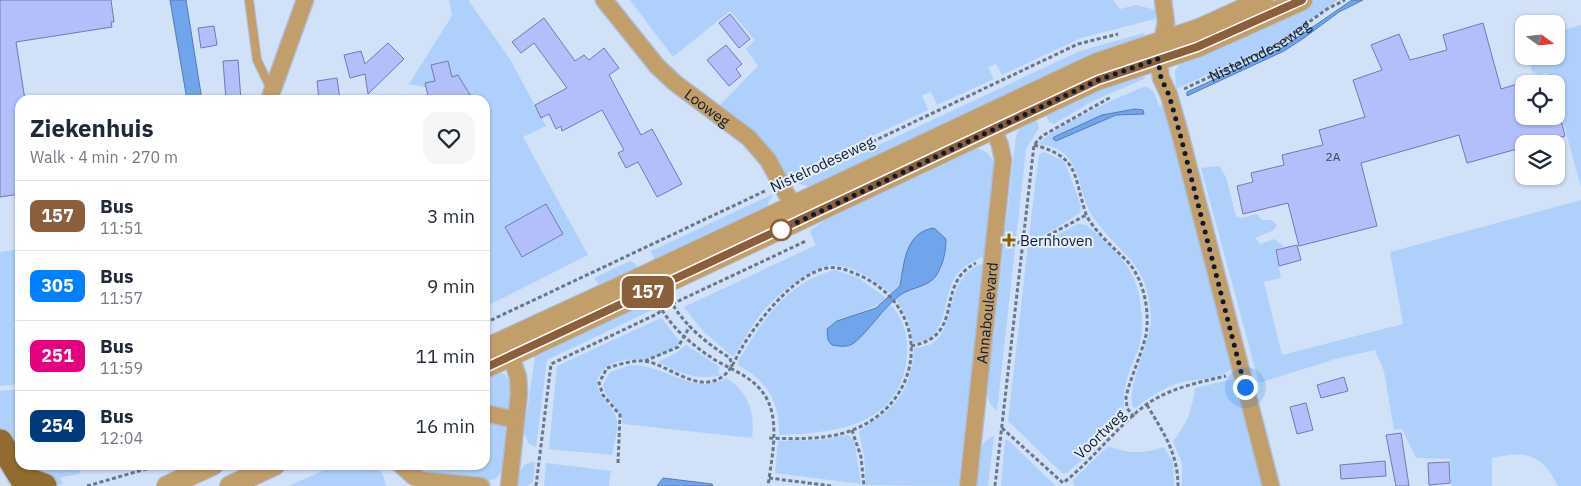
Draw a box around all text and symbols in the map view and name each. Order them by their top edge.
street label: Nistelrodeseweg [1206,15,1314,85]
north arrow [1515,15,1565,65]
map controls [1515,15,1565,185]
button: locate [1515,75,1565,125]
street label: Looweg [681,84,734,130]
text: Ziekenhuis [30,112,153,144]
button: heart [423,112,475,164]
street label: Nistelrodeseweg [767,131,877,196]
button: layers [1515,135,1565,185]
text: Walk · 4 min · 270 m [30,147,178,167]
house number: 2A [1326,149,1341,164]
text: Bus [100,194,134,218]
text: 157 [41,204,74,227]
text: 3 min [427,204,475,228]
text: 11:51 [100,218,143,238]
unlabelled marker [770,219,792,241]
place label: Bernhoven [1020,231,1093,250]
marker: Bernhoven [1002,233,1016,247]
street label: Annaboulevard [972,261,1001,365]
text: Bus [100,264,134,288]
text: 305 [41,274,74,297]
text: 9 min [427,274,475,298]
line badge: 157 [619,276,677,308]
text: 157 [632,280,664,303]
text: 11:57 [100,288,143,308]
text: Bus [100,334,134,358]
text: 251 [41,344,74,367]
text: 11 min [416,344,475,368]
text: 11:59 [100,358,143,378]
your location [1233,375,1258,400]
text: Bus [100,404,134,428]
street label: Voortweg [1070,405,1130,463]
text: 254 [41,414,74,437]
text: 16 min [416,414,475,438]
text: 12:04 [100,428,143,448]

